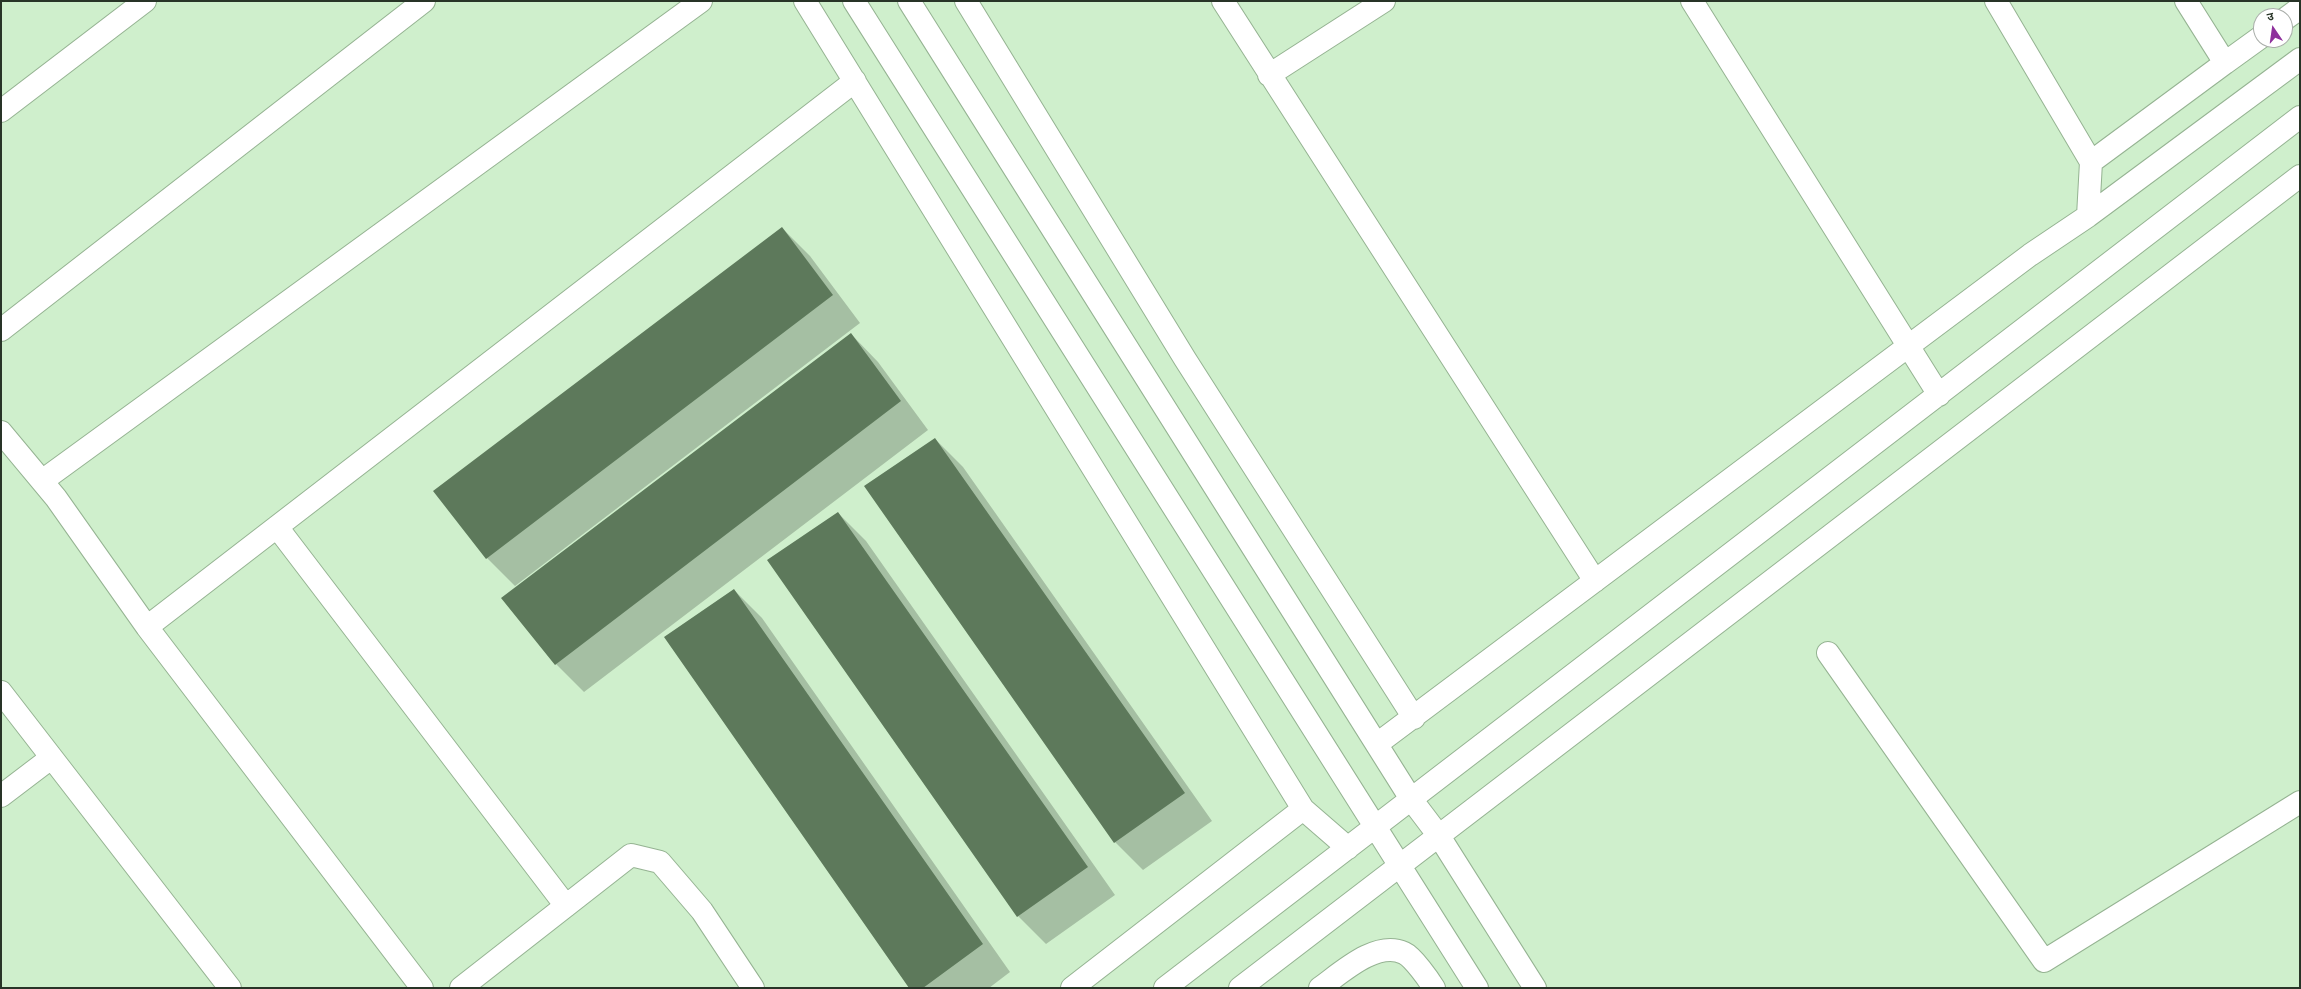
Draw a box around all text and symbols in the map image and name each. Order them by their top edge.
north arrow [2253,8,2293,48]
text: उ [2266,10,2275,25]

